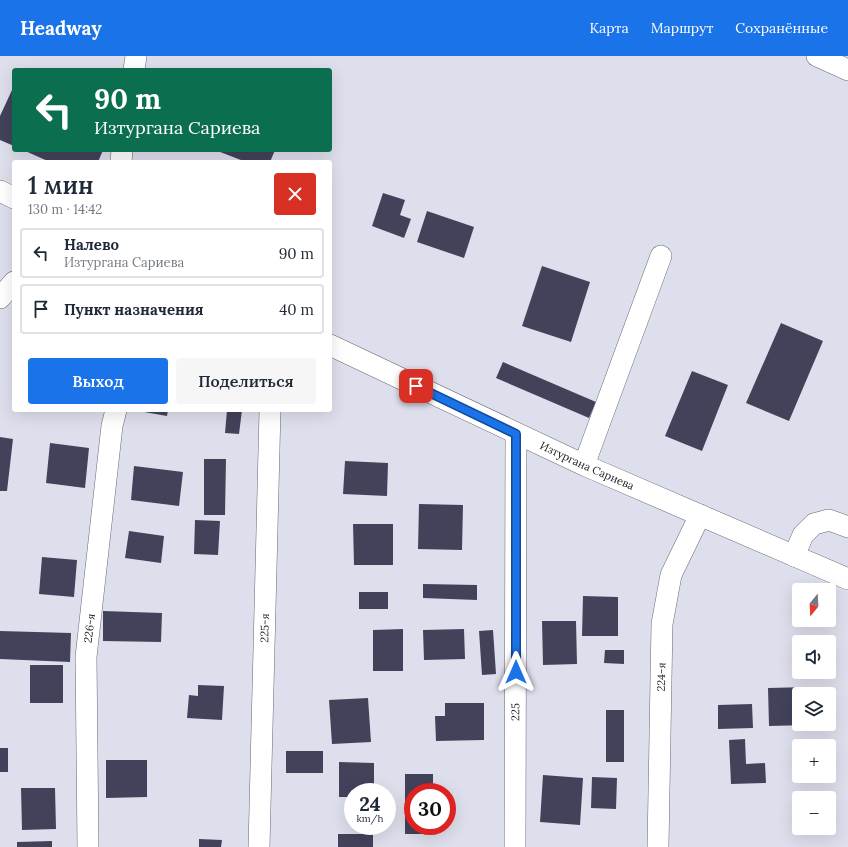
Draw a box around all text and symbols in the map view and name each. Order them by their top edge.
text: Headway [20,16,102,40]
text: Карта [589,19,629,37]
text: Маршрут [651,19,713,37]
text: Сохранённые [735,19,828,37]
text: 90 m [94,81,161,117]
icon: left [28,84,80,136]
text: Изтургана Сариева [94,116,260,139]
text: 1 мин [28,170,94,201]
button: close [274,173,316,215]
text: 130 m · 14:42 [28,201,102,218]
text: Налево [64,235,119,254]
icon: left [30,242,52,264]
text: 90 m [279,244,314,263]
text: Изтургана Сариева [64,254,184,271]
icon: arrive [30,298,52,320]
text: Пункт назначения [64,300,204,319]
text: 40 m [279,300,314,319]
button: Выход [28,358,168,404]
button: Поделиться [176,358,316,404]
pin [399,369,433,403]
icon: arrive [405,375,427,397]
street label: Изтургана Сариева [538,438,637,493]
north arrow [792,583,836,627]
map controls [792,583,836,835]
street label: 226-я [81,613,98,644]
street label: 225-я [257,613,272,643]
button: sound [792,635,836,679]
position arrow [495,651,537,693]
street label: 224-я [654,662,668,692]
button: layers [792,687,836,731]
street label: 225 [508,703,522,721]
button: + [792,739,836,783]
speed limit sign: 30 [404,783,456,835]
text: 24 [359,791,381,816]
button: − [792,791,836,835]
text: km/h [356,812,384,825]

